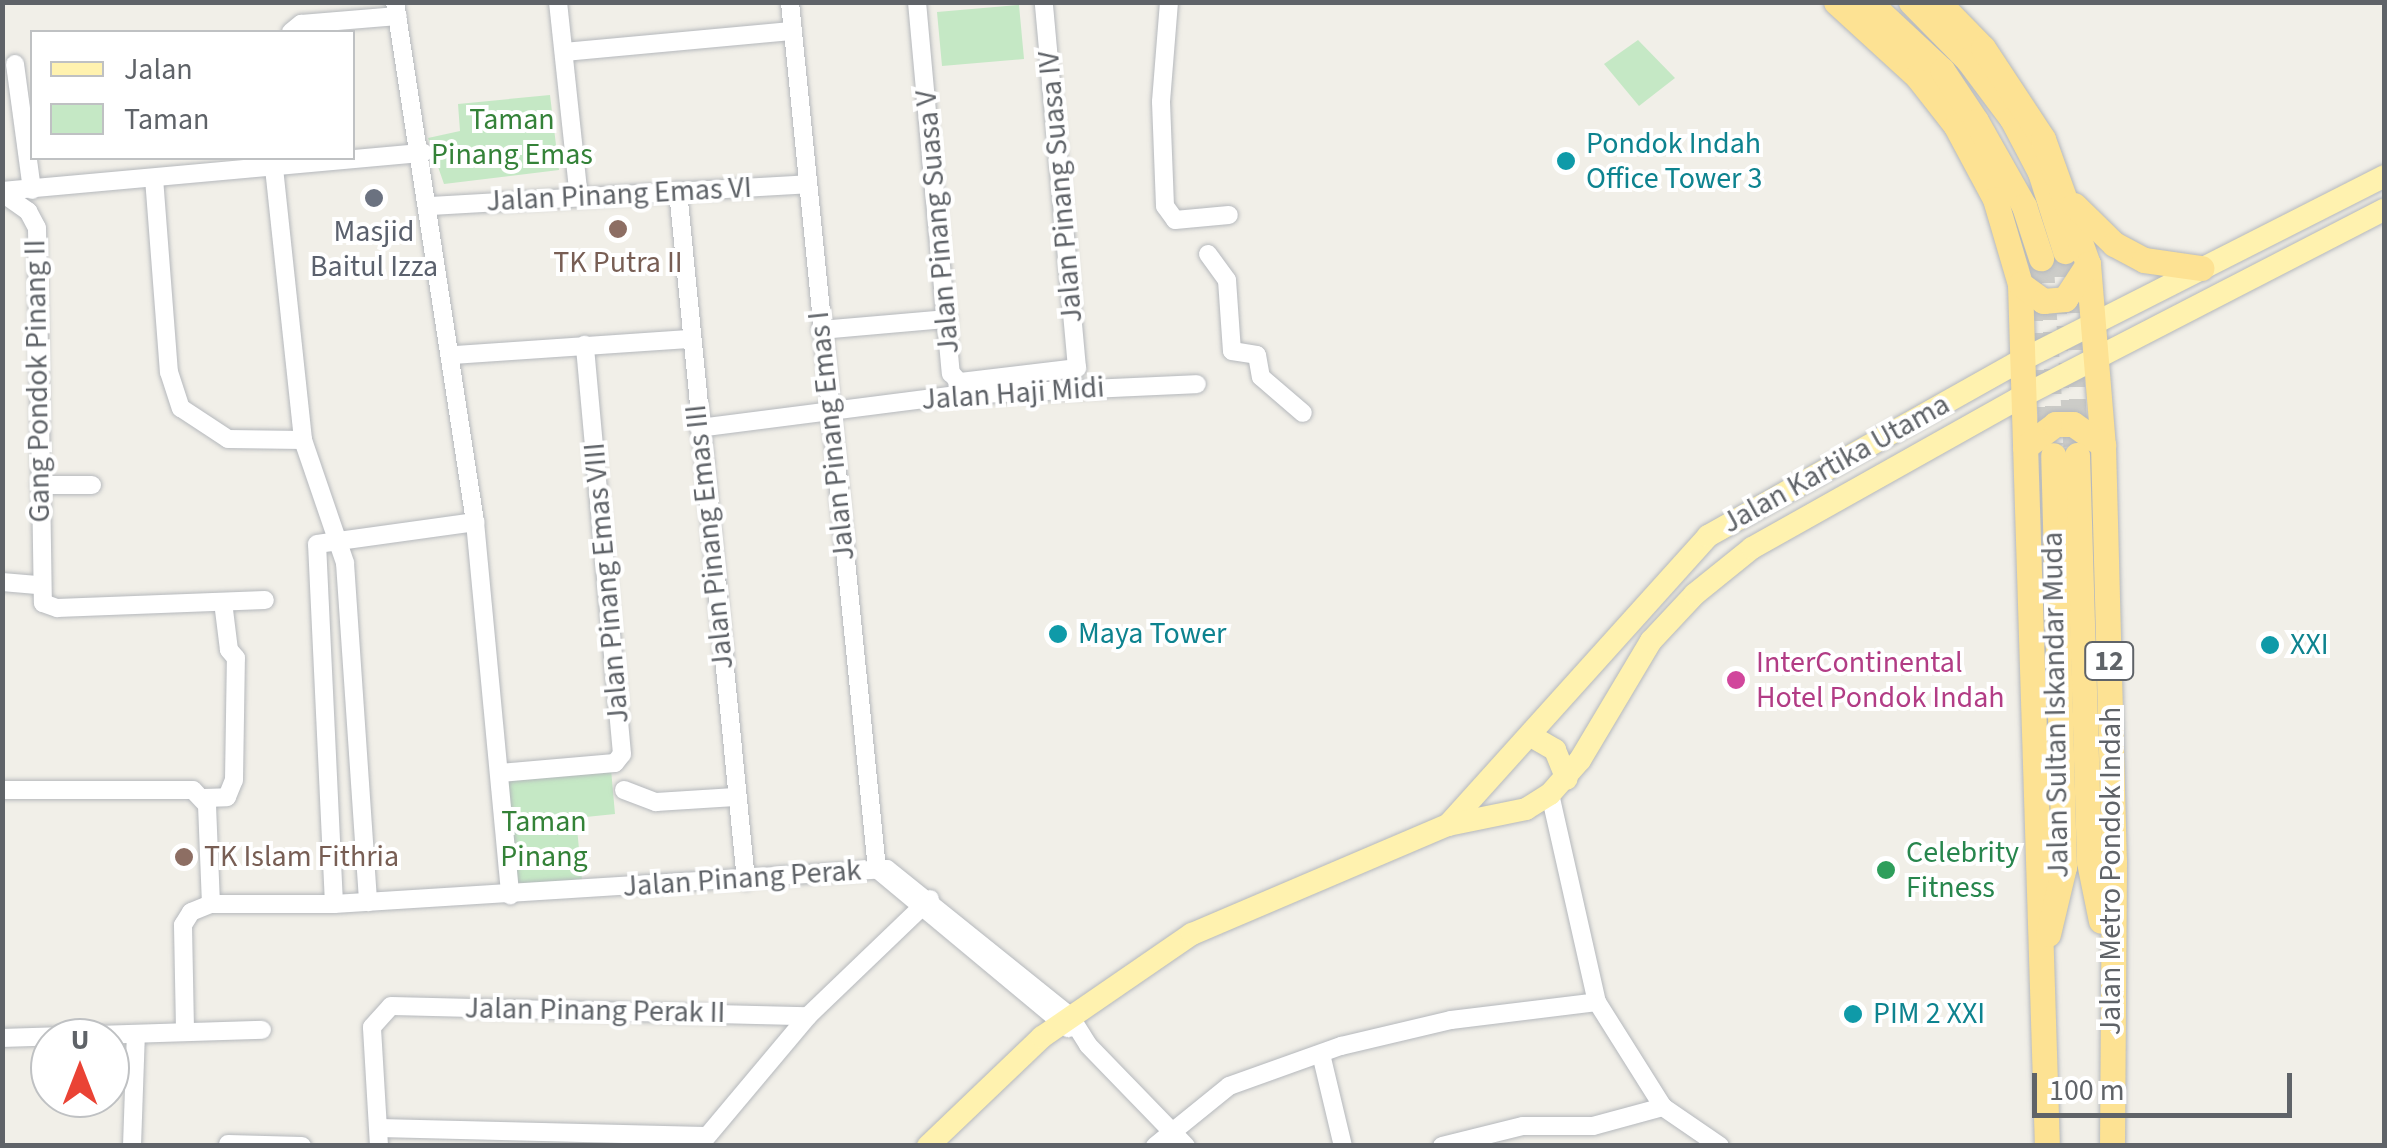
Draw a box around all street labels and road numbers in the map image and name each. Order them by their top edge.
street label: Jalan Pinang Suasa IV [1031,50,1091,324]
street label: Jalan Pinang Suasa V [909,89,967,355]
street label: Jalan Pinang Emas VI [485,170,753,220]
street label: Gang Pondok Pinang II [18,239,58,523]
street label: Jalan Pinang Emas I [801,310,863,562]
street label: Jalan Haji Midi [920,370,1106,418]
street label: Jalan Kartika Utama [1716,387,1956,541]
street label: Jalan Pinang Emas III [678,403,742,671]
street label: Jalan Pinang Emas VIII [577,441,637,725]
street label: Jalan Sultan Iskandar Muda [2035,532,2077,878]
road number: 12 [2084,638,2134,684]
street label: Jalan Metro Pondok Indah [2093,707,2129,1035]
street label: Jalan Pinang Perak [622,853,862,905]
street label: Jalan Pinang Perak II [464,991,726,1031]

